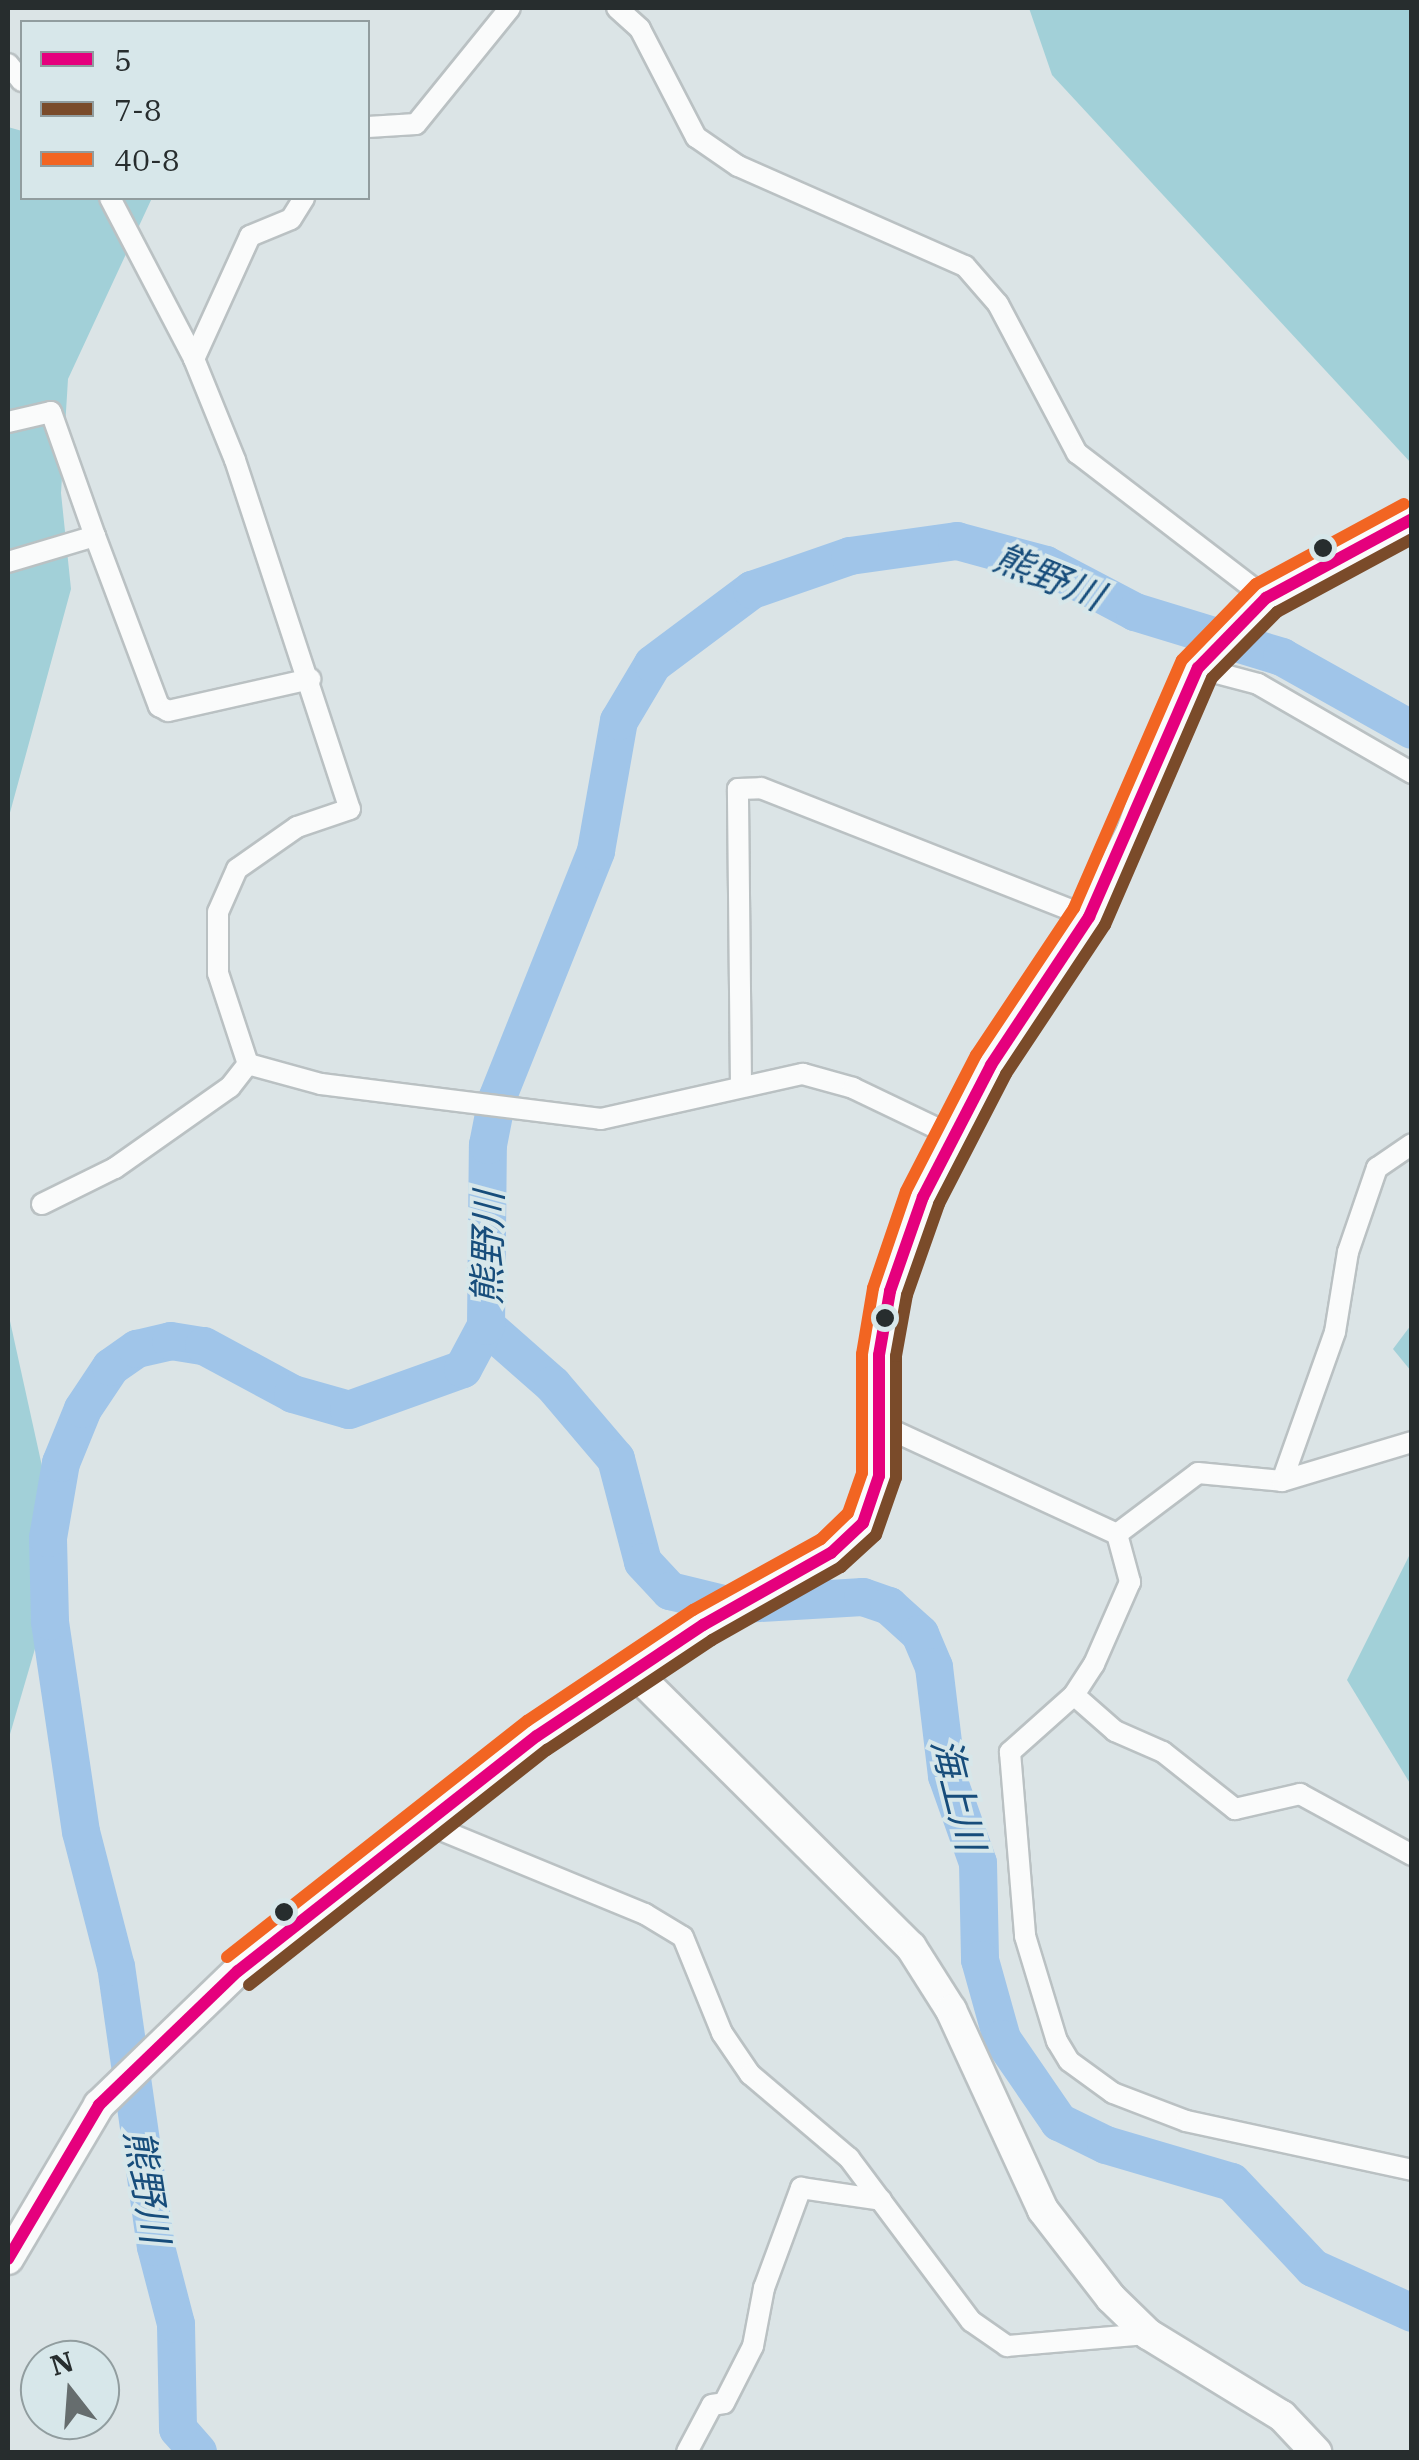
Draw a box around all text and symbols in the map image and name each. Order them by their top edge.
legend [20,20,370,200]
text: 5 [114,40,132,79]
text: 7-8 [114,90,162,129]
text: 40-8 [114,140,180,179]
water label: 熊野川 [988,534,1110,618]
unlabelled marker [1313,538,1333,558]
water label: 熊野川 [463,1191,511,1305]
unlabelled marker [875,1308,895,1328]
water label: 海上川 [923,1733,995,1855]
unlabelled marker [274,1902,294,1922]
water label: 熊野川 [117,2126,179,2246]
north arrow [20,2340,120,2440]
text: N [46,2342,78,2384]

